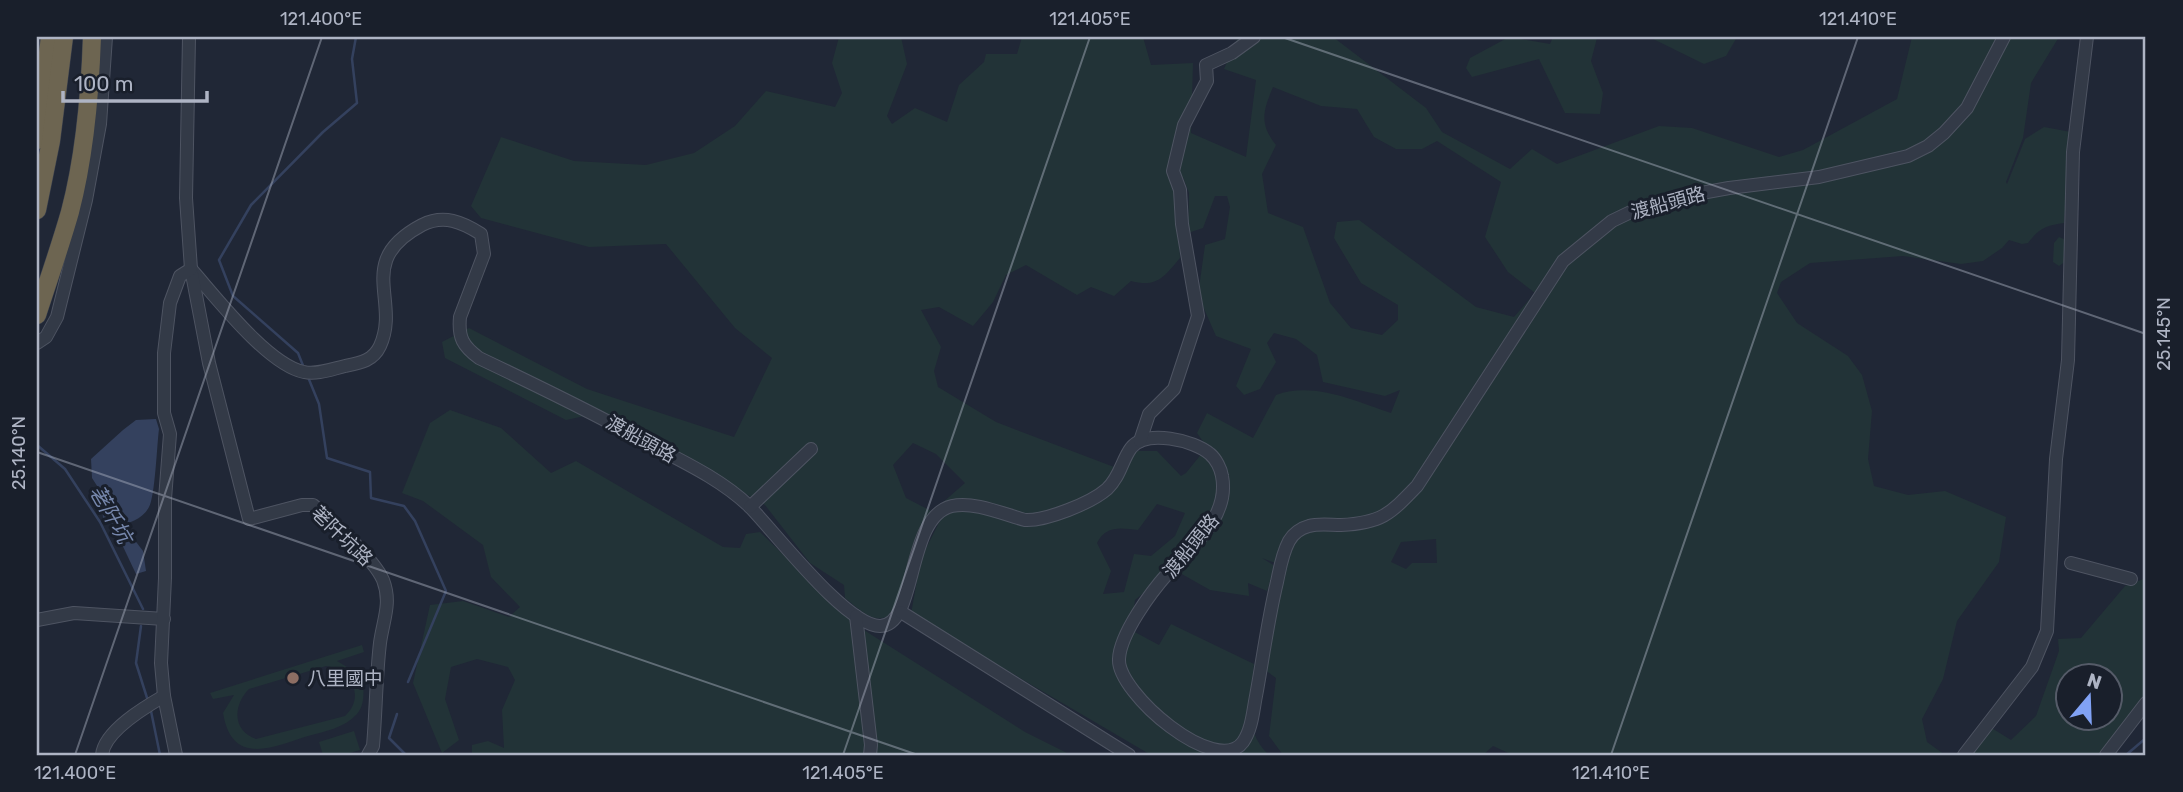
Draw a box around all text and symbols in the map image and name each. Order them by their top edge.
text: 121.400°E [280,8,362,30]
text: 121.405°E [1049,8,1131,30]
text: 121.410°E [1819,8,1897,30]
scale bar [63,60,206,104]
text: 100 m [74,71,133,96]
street label: 渡船頭路 [1628,182,1708,224]
text: 25.145°N [2153,297,2175,371]
street label: 渡船頭路 [602,411,680,467]
text: 25.140°N [8,416,30,490]
water label: 荖阡坑 [84,480,139,550]
street label: 荖阡坑路 [307,501,377,571]
street label: 渡船頭路 [1158,509,1224,583]
north arrow [2054,662,2124,732]
place label: 八里國中 [307,667,383,690]
text: N [2084,668,2105,694]
marker: 八里國中 [285,670,301,686]
text: 121.400°E [34,762,116,784]
text: 121.405°E [802,762,884,784]
text: 121.410°E [1572,762,1650,784]

